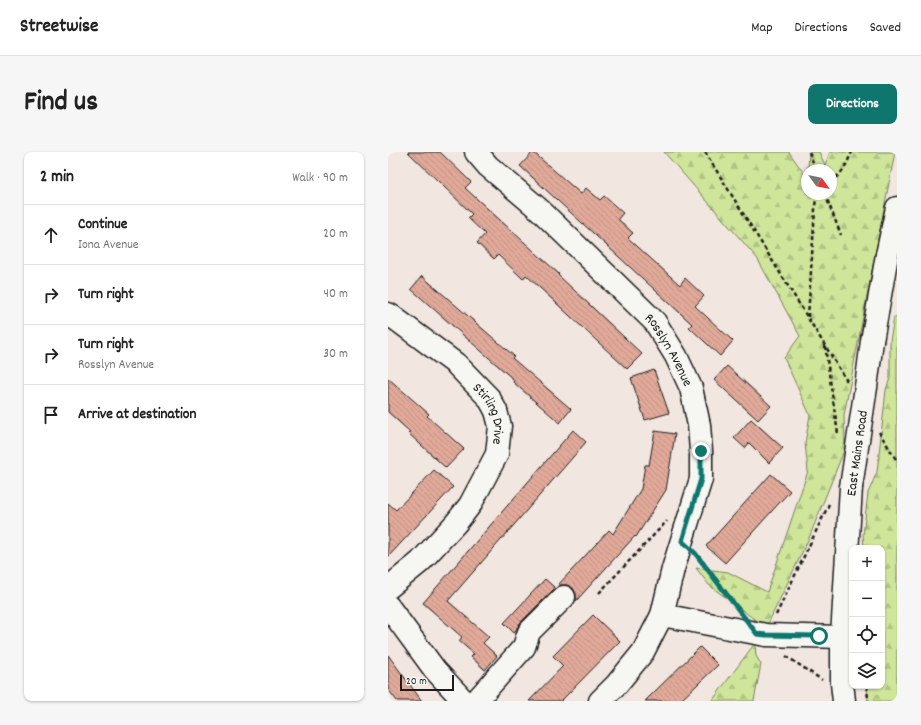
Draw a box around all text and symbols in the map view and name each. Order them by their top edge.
text: Streetwise [20,14,98,41]
text: Map [751,18,773,38]
text: Directions [795,18,848,38]
text: Saved [870,18,901,38]
text: Find us [24,84,98,124]
button: Directions [808,84,897,124]
north arrow [801,164,837,200]
text: 2 min [40,166,74,190]
text: Walk · 90 m [292,169,348,188]
text: Continue [78,214,127,236]
icon: ahead [40,224,62,246]
text: 20 m [323,225,348,244]
text: Iona Avenue [78,236,138,255]
icon: right [40,284,62,306]
text: Turn right [78,284,134,306]
text: 40 m [324,285,348,304]
street label: Rosslyn Avenue [639,309,697,390]
text: Turn right [78,334,134,356]
icon: right [40,344,62,366]
text: 30 m [323,345,348,364]
text: Rosslyn Avenue [78,356,154,375]
street label: Stirling Drive [467,379,508,446]
icon: arrive [40,404,62,426]
text: Arrive at destination [78,404,196,426]
street label: East Mains Road [842,409,874,497]
route end [692,442,710,460]
map controls [849,545,885,689]
button: + [849,545,885,581]
button: − [849,581,885,617]
button: locate [849,617,885,653]
route start [810,627,828,645]
button: layers [849,653,885,689]
scale bar [400,673,454,692]
text: 20 m [406,674,427,690]

